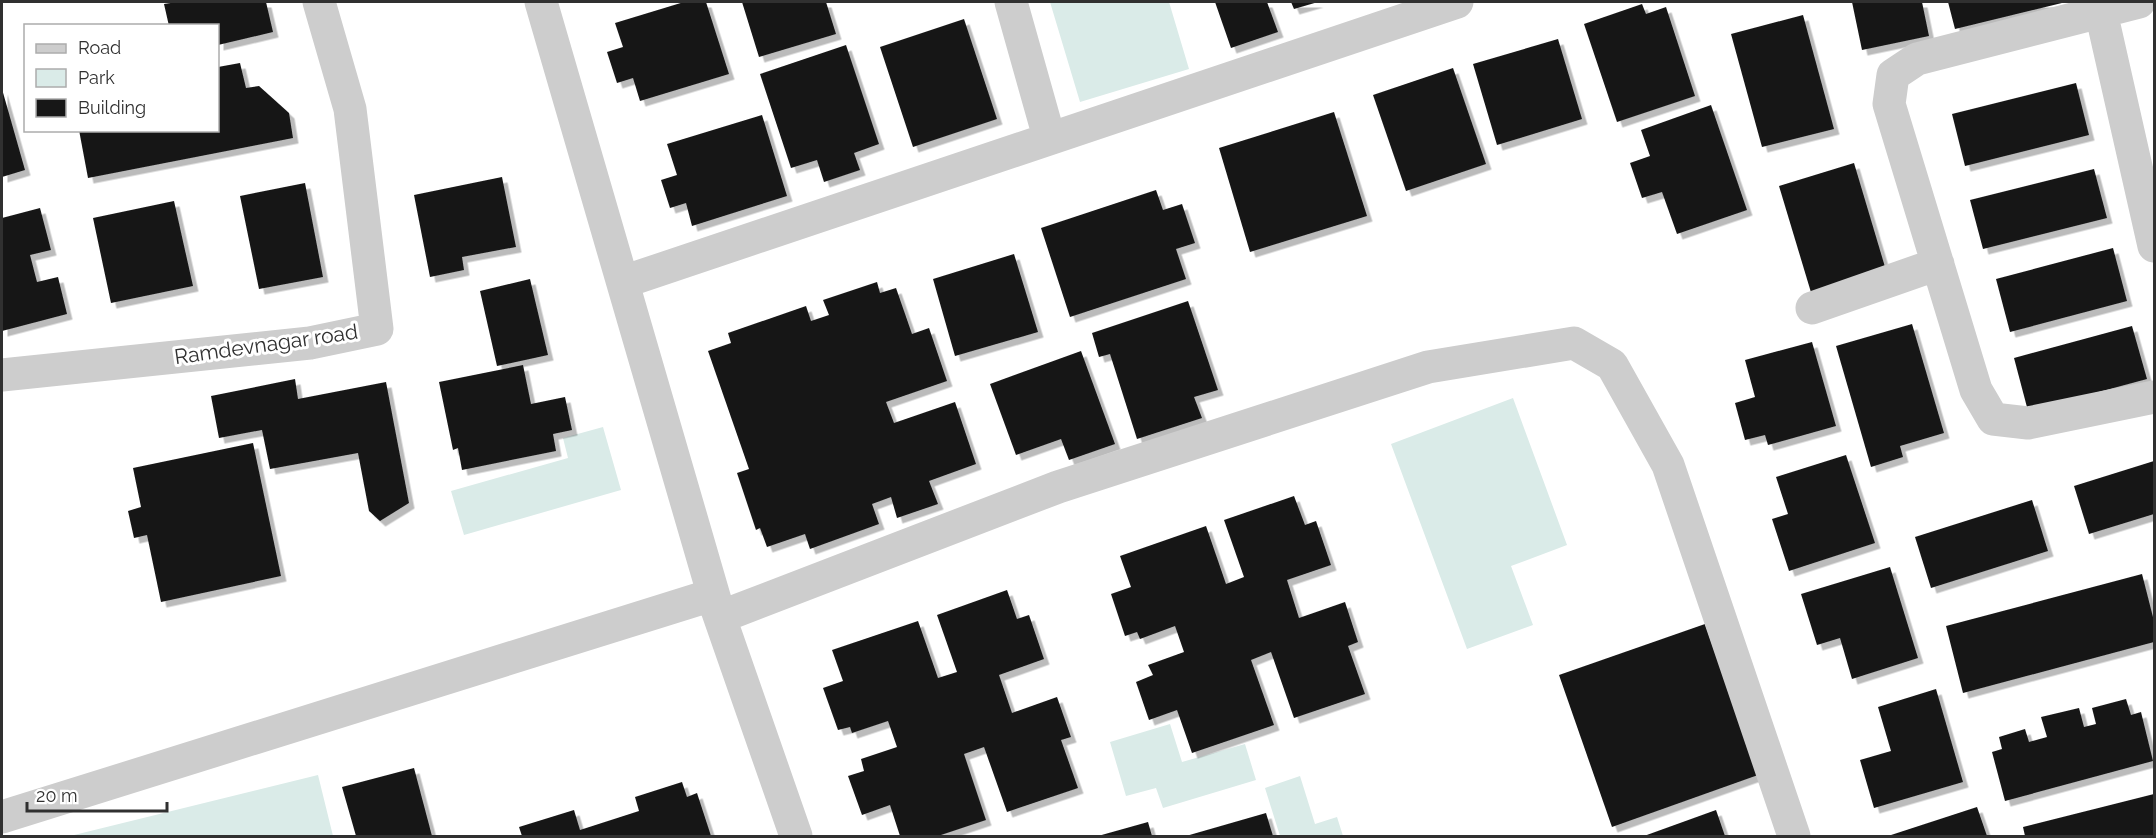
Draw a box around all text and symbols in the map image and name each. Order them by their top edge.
legend [24,24,219,132]
text: Road [78,37,121,58]
text: Park [78,67,115,88]
text: Building [78,97,146,118]
street label: Ramdevnagar road [173,319,359,369]
scale bar [27,775,166,813]
text: 20 m [36,785,78,806]

